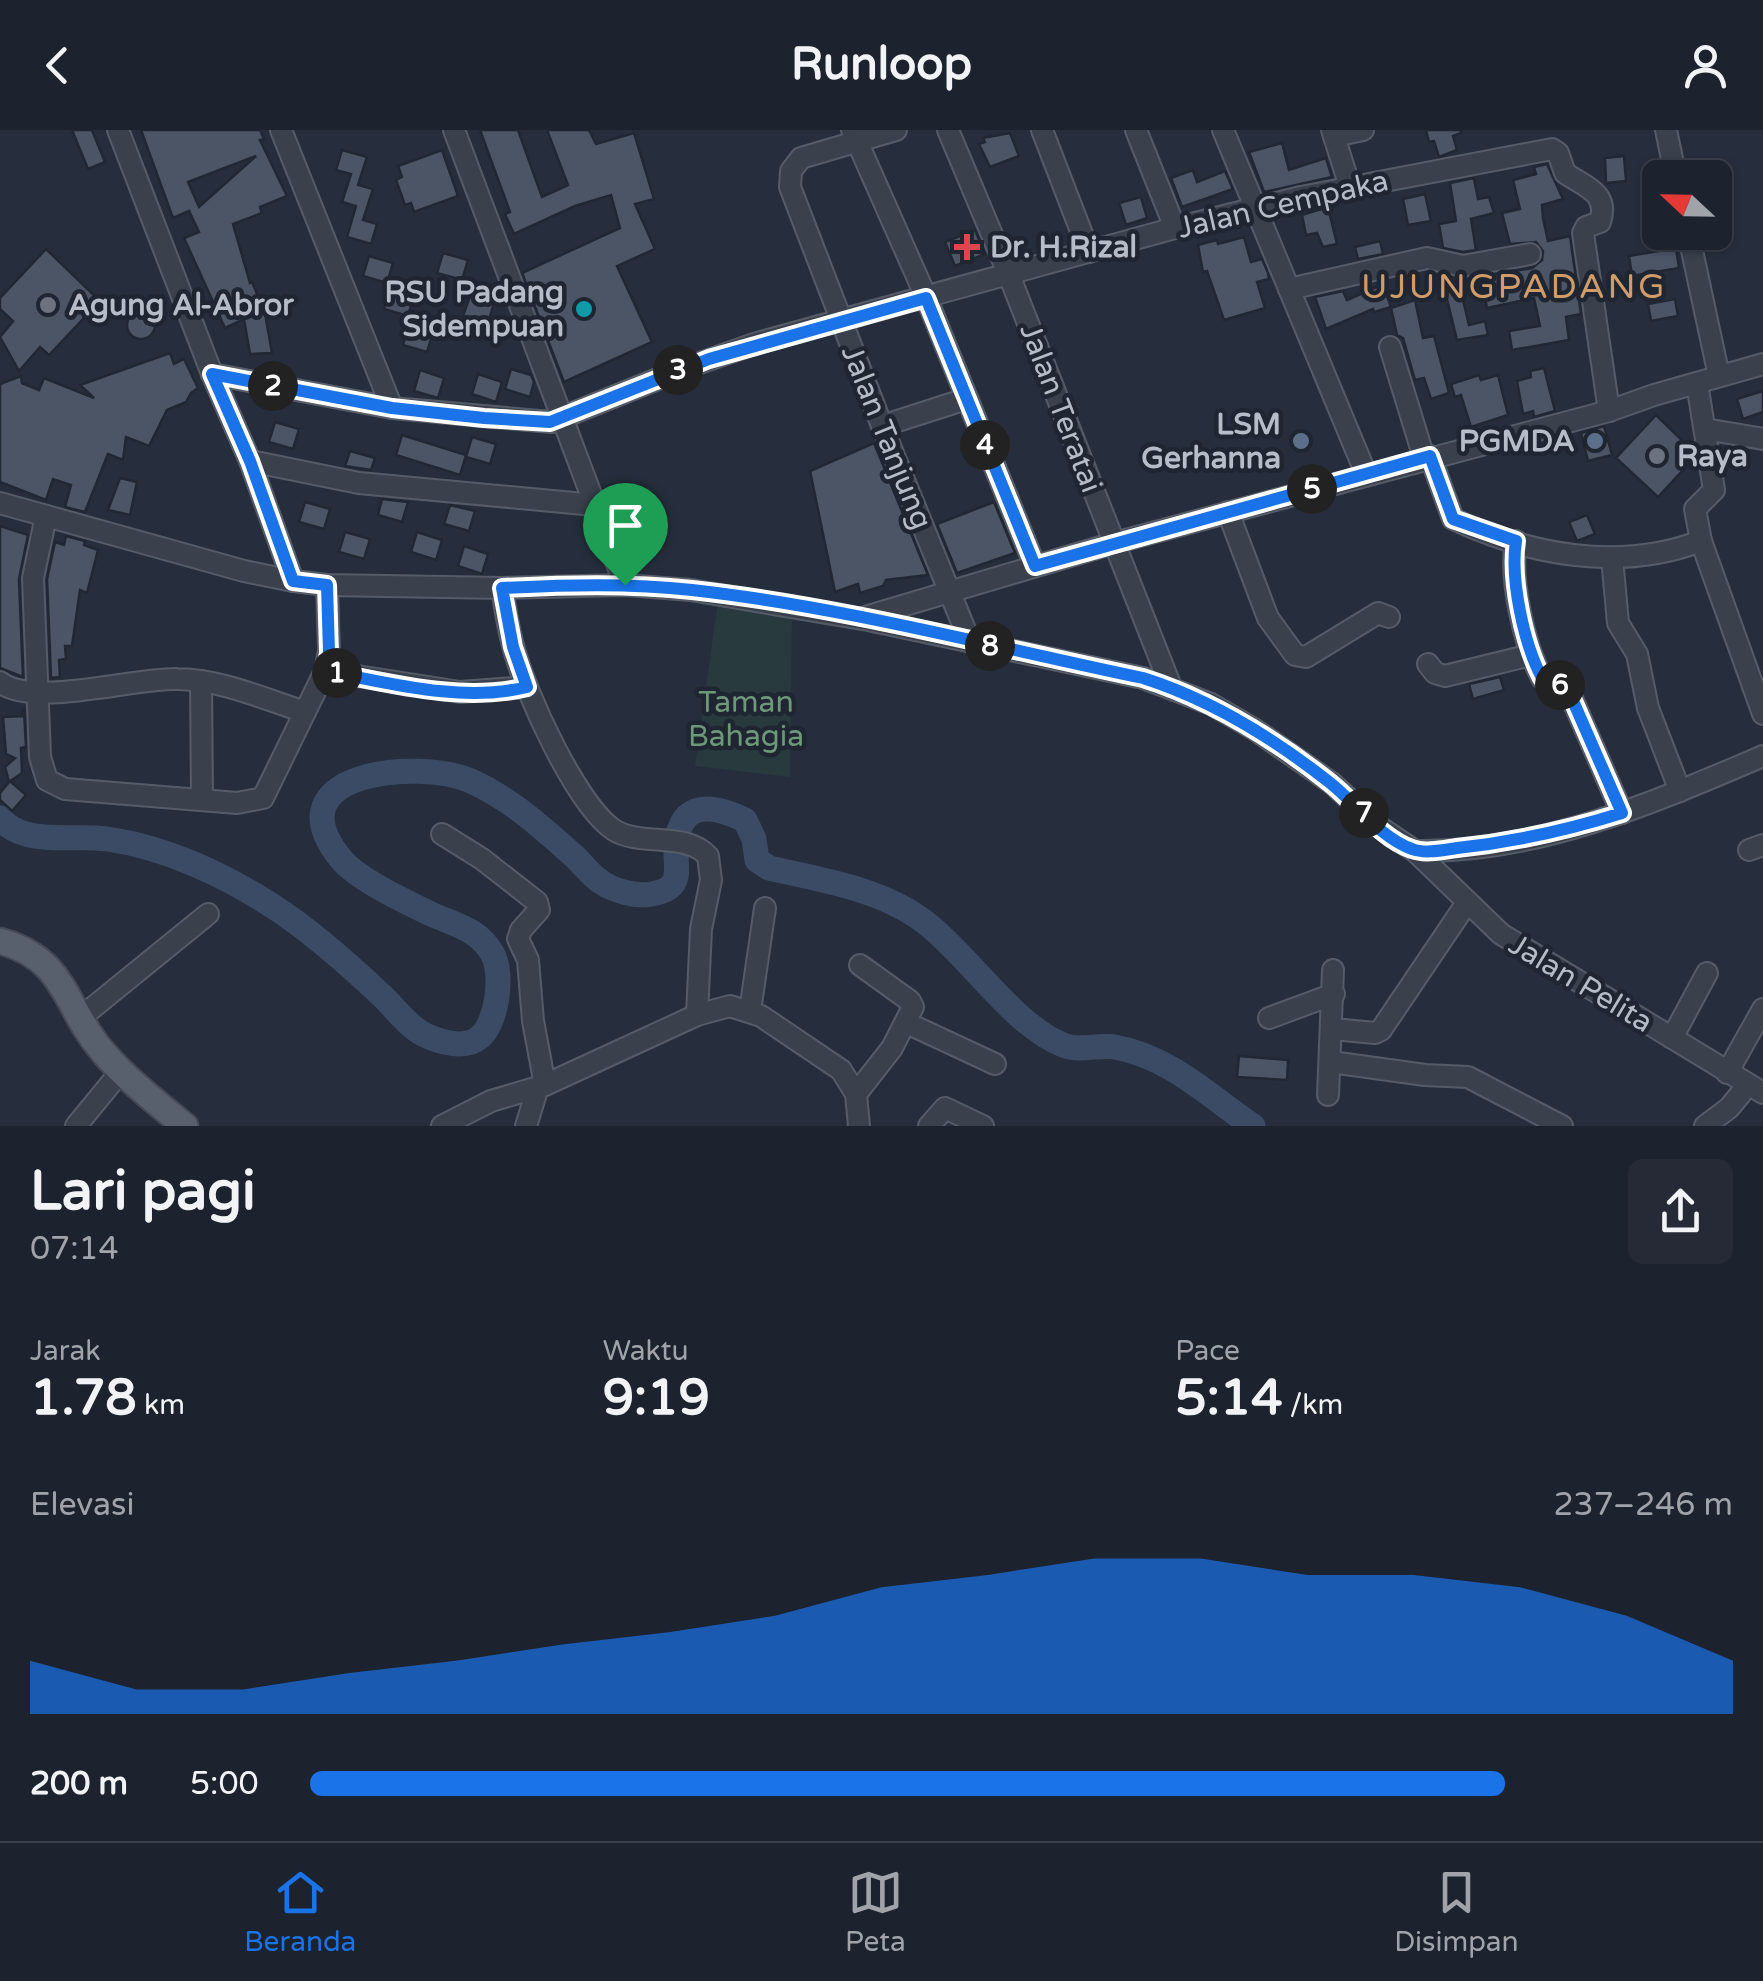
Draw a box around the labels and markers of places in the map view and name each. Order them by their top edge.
place label: Dr. H.Rizal [990,229,1137,266]
marker: Dr. H.Rizal [954,234,980,260]
place label: RSU Padang Sidempuan [384,274,564,345]
place label: Agung Al-Abror [68,287,294,324]
marker: Agung Al-Abror [37,294,59,316]
marker: RSU Padang Sidempuan [573,298,595,320]
pin: 3 [653,345,703,395]
pin: 2 [248,361,298,411]
place label: LSM Gerhanna [1141,406,1281,477]
pin: 4 [960,420,1010,470]
place label: PGMDA [1459,423,1575,460]
marker: LSM Gerhanna [1290,430,1312,452]
marker: PGMDA [1584,430,1606,452]
place label: Raya [1677,438,1748,475]
marker: Raya [1646,445,1668,467]
pin: 5 [1287,464,1337,514]
pin [583,483,668,586]
pin: 8 [965,621,1015,671]
pin: 1 [312,648,362,698]
pin: 6 [1535,660,1585,710]
pin: 7 [1339,788,1389,838]

